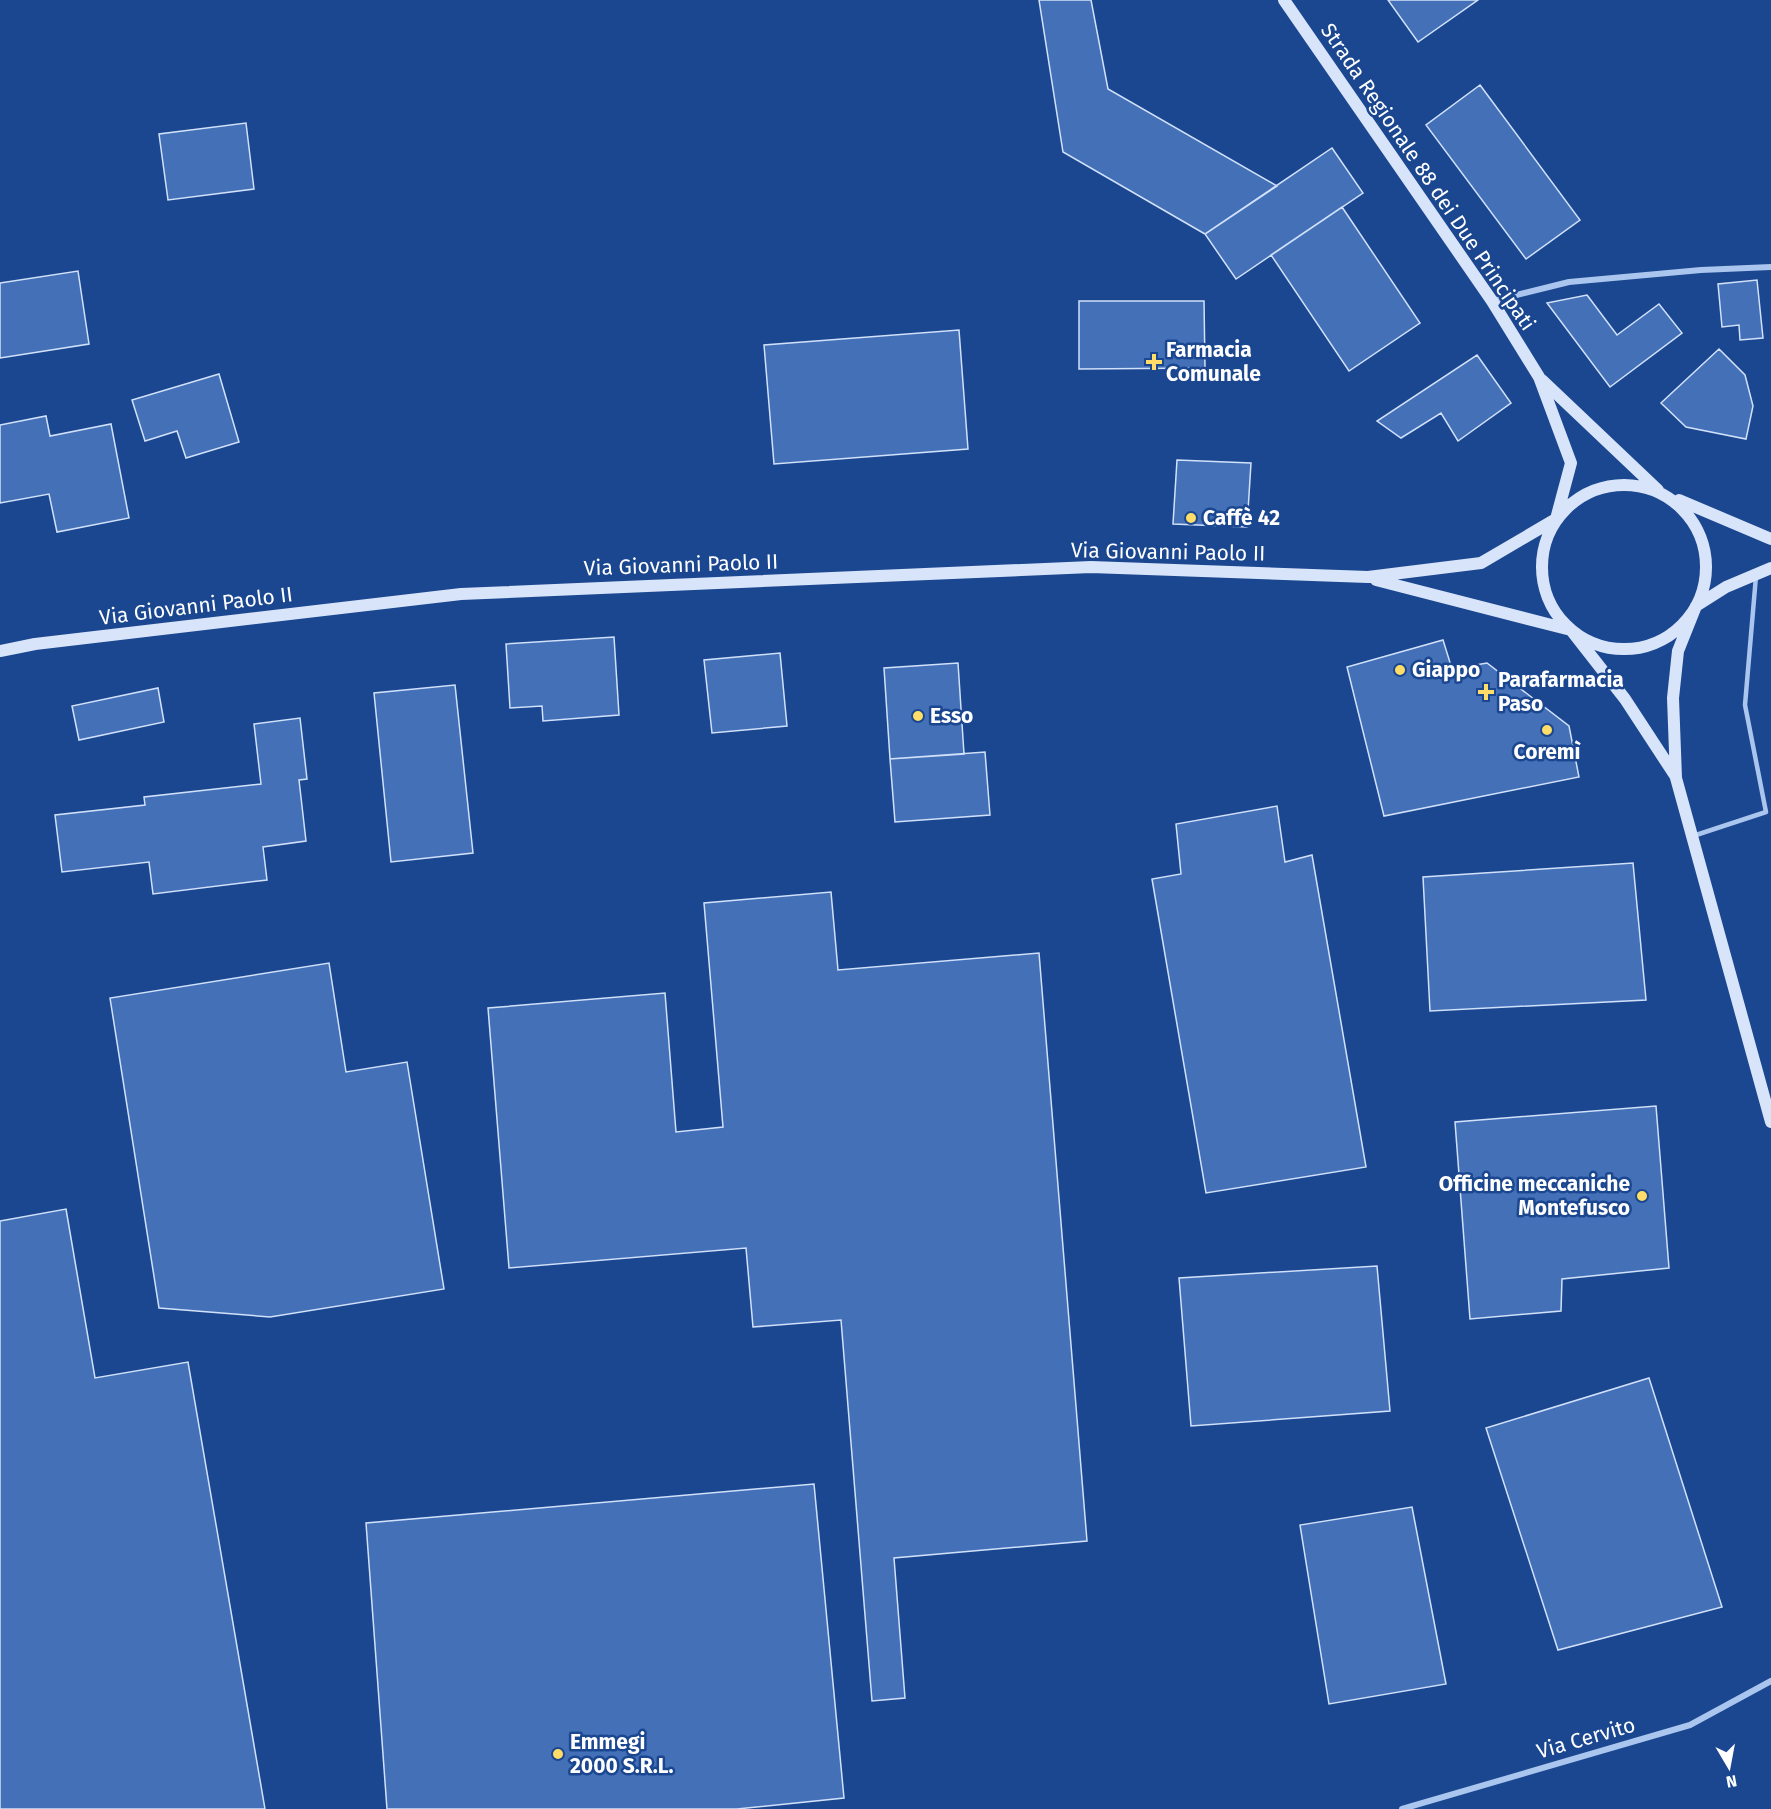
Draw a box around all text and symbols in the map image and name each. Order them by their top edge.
street label: Strada Regionale 88 dei Due Principati [1315,18,1541,336]
place label: Farmacia Comunale [1166,337,1261,387]
marker: Farmacia Comunale [1147,355,1161,369]
place label: Caffè 42 [1203,505,1280,531]
marker: Caffè 42 [1184,511,1198,525]
street label: Via Giovanni Paolo II [1071,537,1265,567]
street label: Via Giovanni Paolo II [583,549,779,581]
street label: Via Giovanni Paolo II [98,581,294,631]
place label: Giappo [1412,657,1480,683]
marker: Giappo [1393,663,1407,677]
place label: Parafarmacia Paso [1498,667,1624,717]
marker: Parafarmacia Paso [1479,685,1493,699]
place label: Esso [930,703,973,729]
marker: Esso [911,709,925,723]
marker: Coremì [1540,723,1554,737]
place label: Coremì [1514,739,1582,765]
place label: Officine meccaniche Montefusco [1439,1171,1630,1221]
marker: Officine meccaniche Montefusco [1635,1189,1649,1203]
street label: Via Cervito [1534,1712,1638,1764]
place label: Emmegi 2000 S.R.L. [570,1729,674,1779]
north arrow [1699,1737,1759,1797]
marker: Emmegi 2000 S.R.L. [551,1747,565,1761]
text: N [1725,1771,1738,1792]

